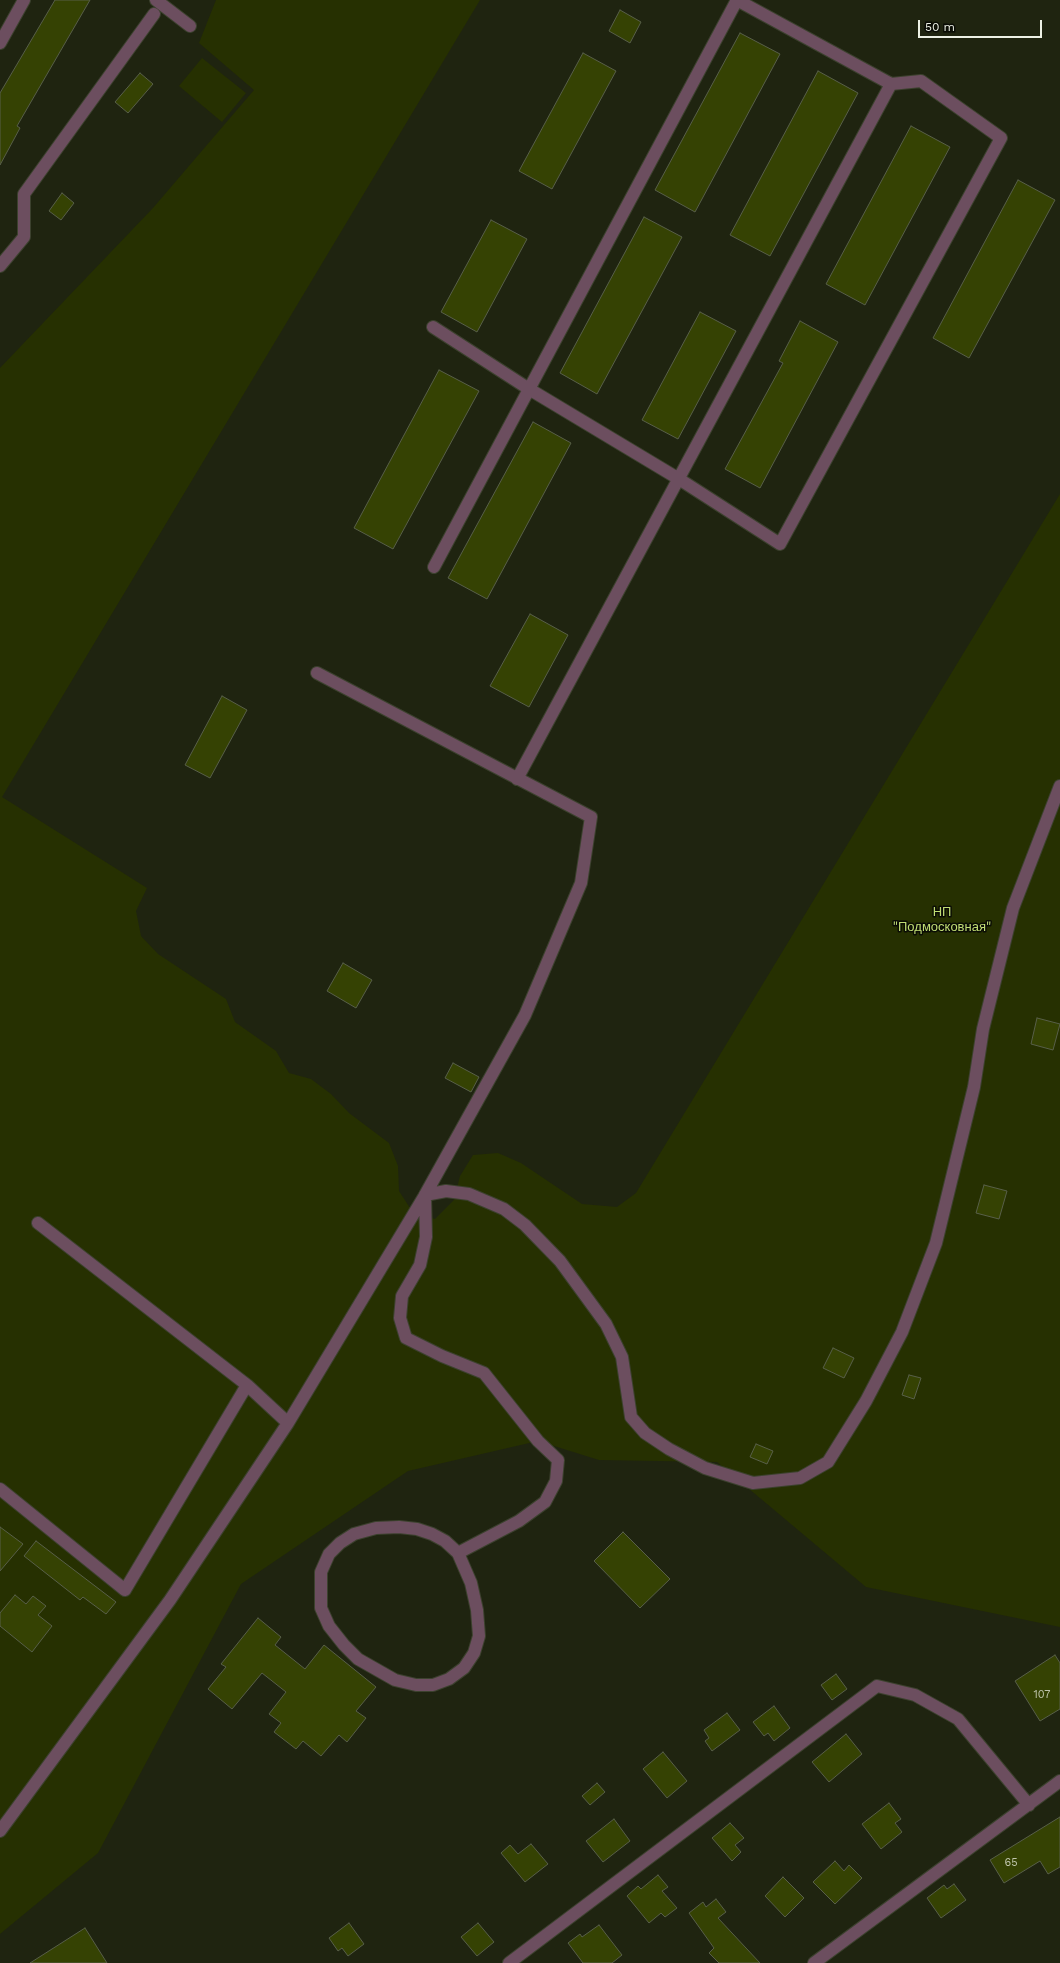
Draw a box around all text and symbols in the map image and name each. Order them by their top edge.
scale bar [920,12,1044,38]
text: 50 m [925,20,955,34]
park label: НП "Подмосковная" [893,904,991,935]
house number: 107 [1033,1688,1051,1702]
house number: 65 [1004,1856,1018,1870]

